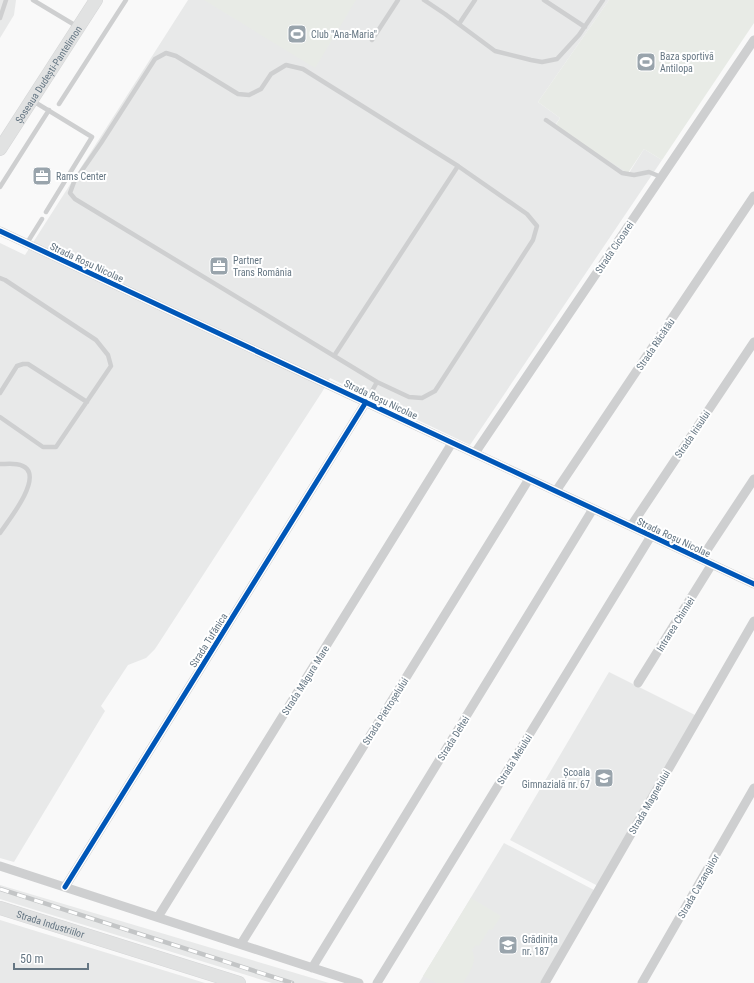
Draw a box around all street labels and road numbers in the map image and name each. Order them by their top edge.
street label: Șoseaua Dudești-Pantelimon [13,24,84,126]
street label: Strada Cicoarei [593,219,636,275]
street label: Strada Roșu Nicolae [48,241,126,285]
street label: Strada Răcătău [634,316,677,372]
street label: Strada Roșu Nicolae [342,378,420,422]
street label: Strada Irisului [673,409,712,460]
street label: Strada Roșu Nicolae [635,516,713,560]
street label: Intrarea Chimiei [654,595,697,654]
street label: Strada Tufănica [187,611,230,669]
street label: Strada Măgura Mare [280,643,331,717]
street label: Strada Pietroșelului [360,676,411,747]
street label: Strada Deltei [435,714,471,763]
street label: Strada Meiului [495,732,534,786]
street label: Strada Magnetului [627,768,672,836]
street label: Strada Cazangiilor [676,852,721,920]
street label: Strada Industriilor [15,909,86,940]

